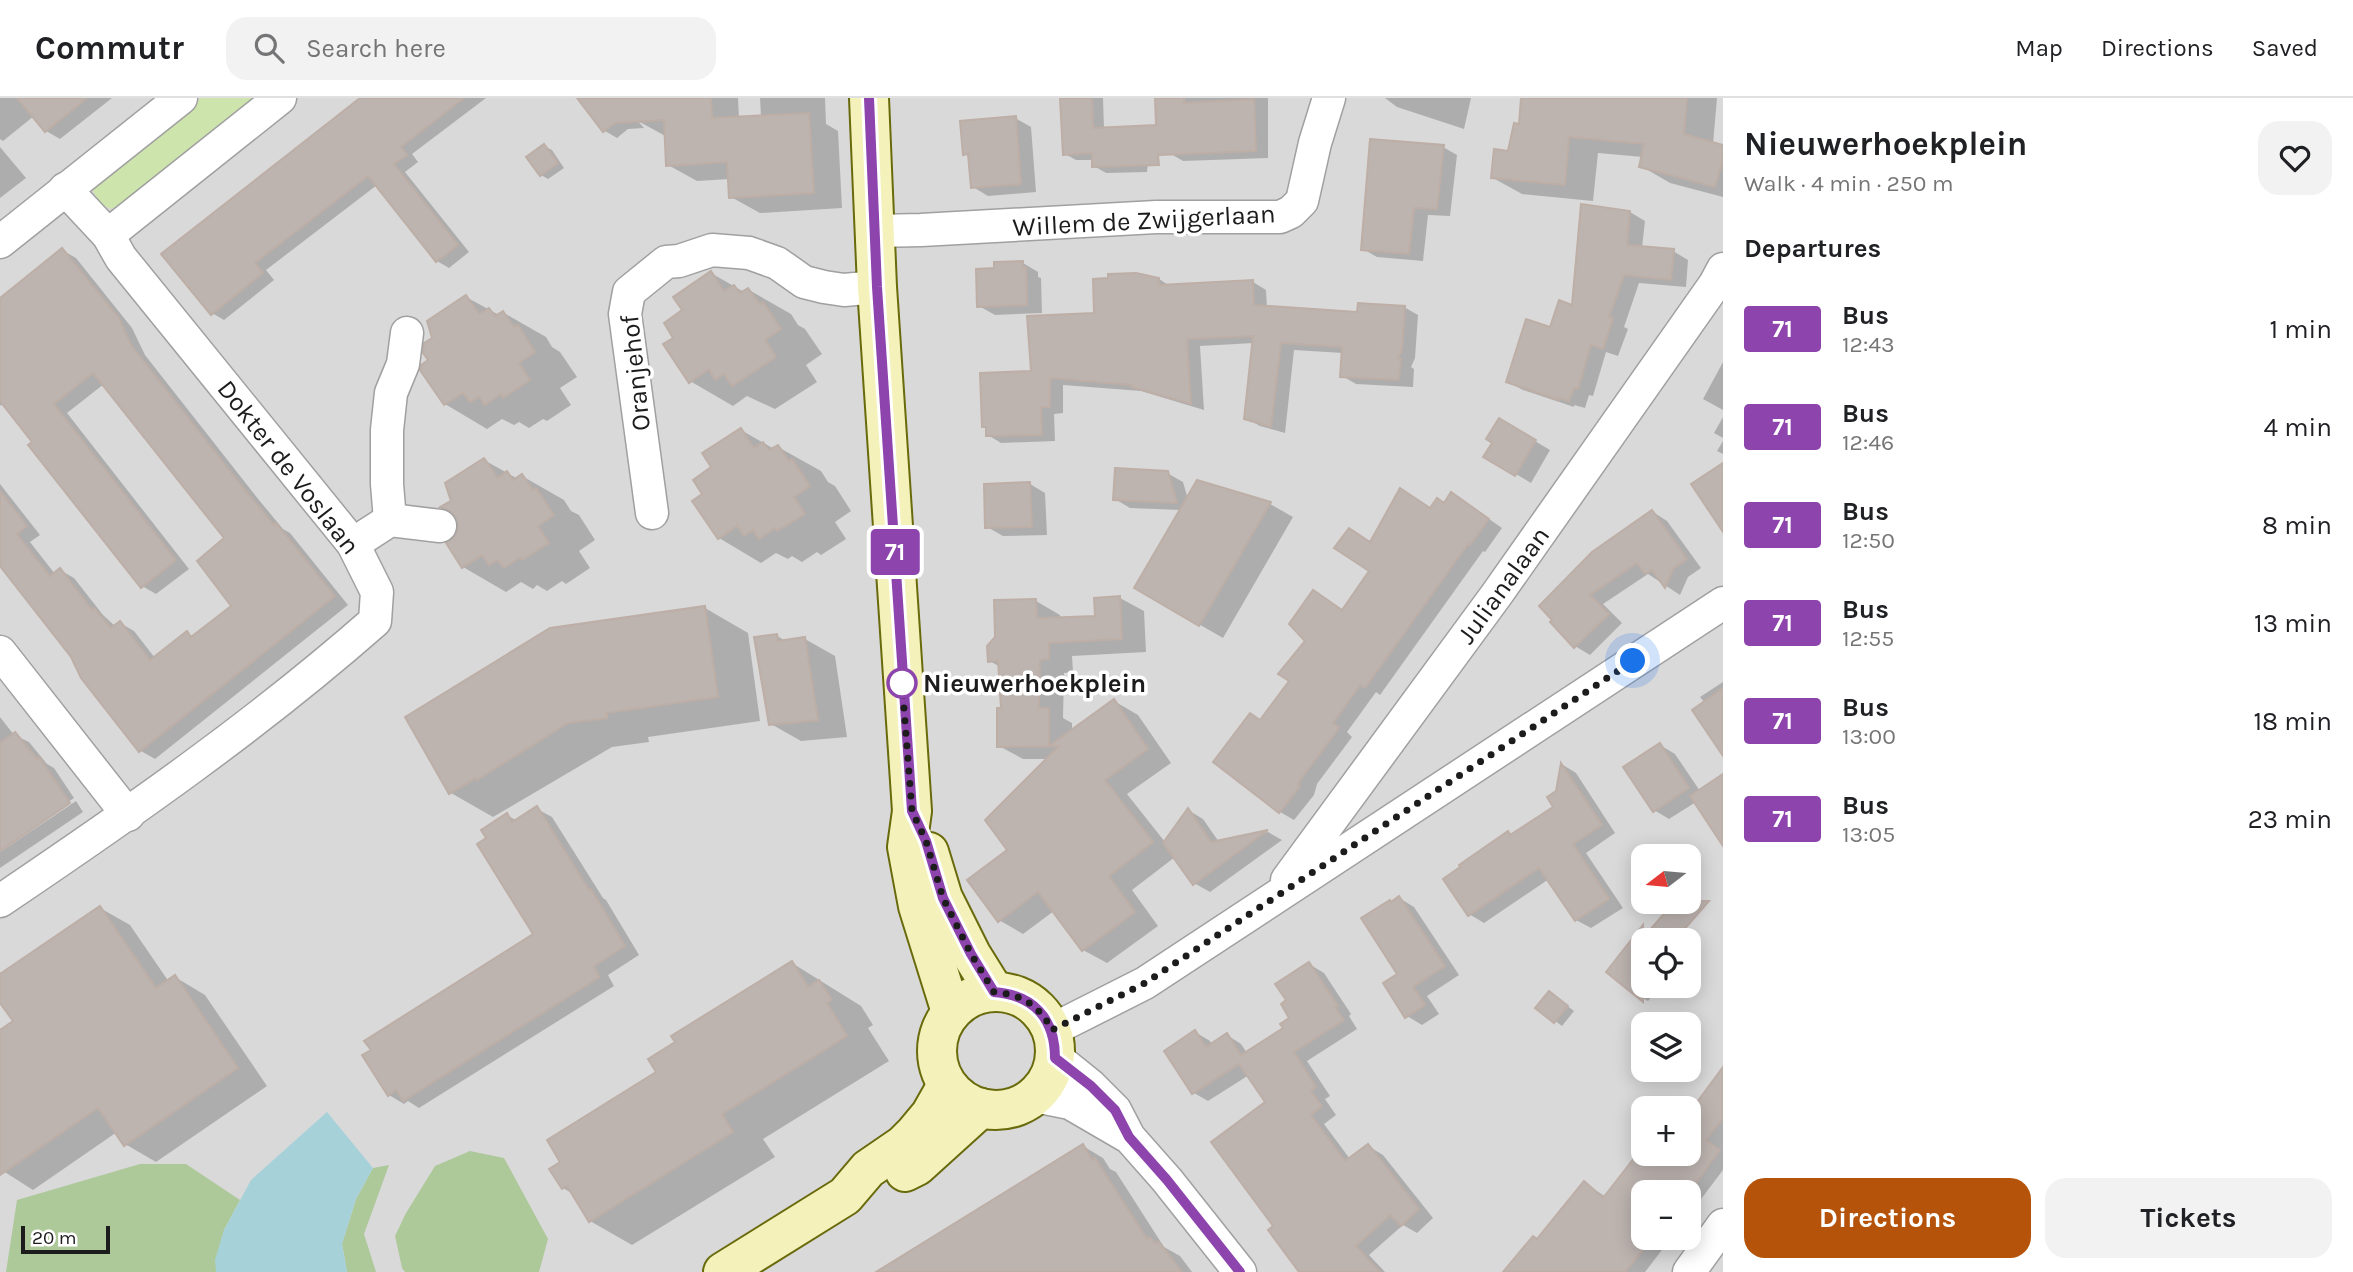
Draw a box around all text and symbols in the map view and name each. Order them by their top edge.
search box [226,17,716,80]
text: Commutr [35,29,184,67]
icon: search [250,29,288,67]
text: Search here [306,33,446,64]
text: Map [2015,34,2063,62]
text: Directions [2101,34,2214,62]
text: Saved [2252,34,2318,62]
button: heart [2258,121,2332,195]
text: Nieuwerhoekplein [1744,125,2027,163]
text: Walk · 4 min · 250 m [1744,170,1953,197]
street label: Willem de Zwijgerlaan [1012,198,1276,243]
text: Departures [1744,233,1881,264]
text: Bus [1842,300,1889,331]
street label: Oranjehof [614,312,657,432]
text: 1 min [2269,314,2332,345]
text: 71 [1772,315,1793,343]
text: 12:43 [1842,331,1895,358]
street label: Dokter de Voslaan [211,374,366,561]
text: Bus [1842,398,1889,429]
text: 4 min [2264,412,2332,443]
text: 71 [1772,413,1793,441]
text: 12:46 [1842,429,1894,456]
text: Bus [1842,496,1889,527]
text: 8 min [2262,510,2332,541]
text: 71 [1772,511,1793,539]
street label: Julianalaan [1451,521,1556,650]
text: 12:50 [1842,527,1895,554]
line badge: 71 [864,529,926,575]
text: 71 [885,538,905,566]
text: Bus [1842,594,1889,625]
text: 13 min [2254,608,2332,639]
text: 71 [1772,609,1793,637]
text: 12:55 [1842,625,1894,652]
your location [1615,643,1650,678]
marker: Nieuwerhoekplein [887,668,917,698]
place label: Nieuwerhoekplein [923,668,1146,699]
text: Bus [1842,692,1889,723]
text: 18 min [2253,706,2332,737]
text: 71 [1772,707,1793,735]
text: 13:00 [1842,723,1896,750]
text: Bus [1842,790,1889,821]
text: 23 min [2248,804,2332,835]
text: 71 [1772,805,1793,833]
text: 13:05 [1842,821,1895,848]
north arrow [1631,844,1701,914]
map controls [1631,844,1701,1250]
button: locate [1631,928,1701,998]
button: layers [1631,1012,1701,1082]
button: + [1631,1096,1701,1166]
button: Directions [1744,1178,2031,1258]
button: Tickets [2045,1178,2332,1258]
button: − [1631,1180,1701,1250]
scale bar [21,1223,110,1255]
text: 20 m [32,1227,77,1249]

